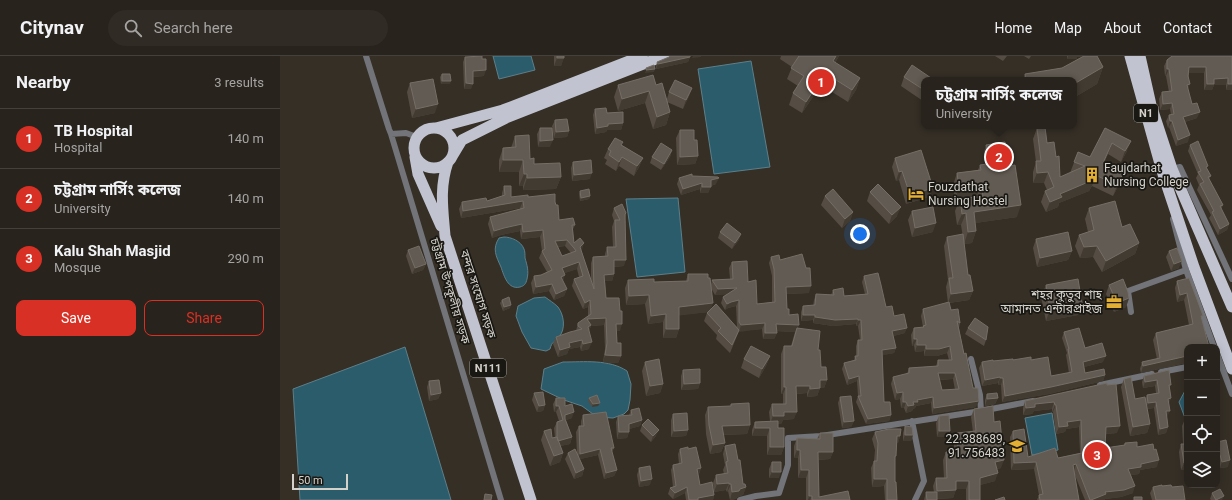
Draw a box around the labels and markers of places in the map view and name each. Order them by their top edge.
pin: 1 [808,67,834,97]
pin: 2 [986,142,1012,172]
place label: Faujdarhat Nursing College [1104,161,1189,189]
building icon: Faujdarhat Nursing College [1083,166,1101,184]
place label: Fouzdathat Nursing Hostel [928,180,1008,208]
hotel icon: Fouzdathat Nursing Hostel [907,185,925,203]
place label: শহর কুতুব শাহ আমানত এন্টারপ্রাইজ [1000,288,1103,316]
office icon: শহর কুতুব শাহ আমানত এন্টারপ্রাইজ [1105,293,1123,311]
place label: 22.388689, 91.756483 [946,432,1005,460]
school or university icon: 22.388689, 91.756483 [1008,437,1026,455]
pin: 3 [1084,440,1110,470]

